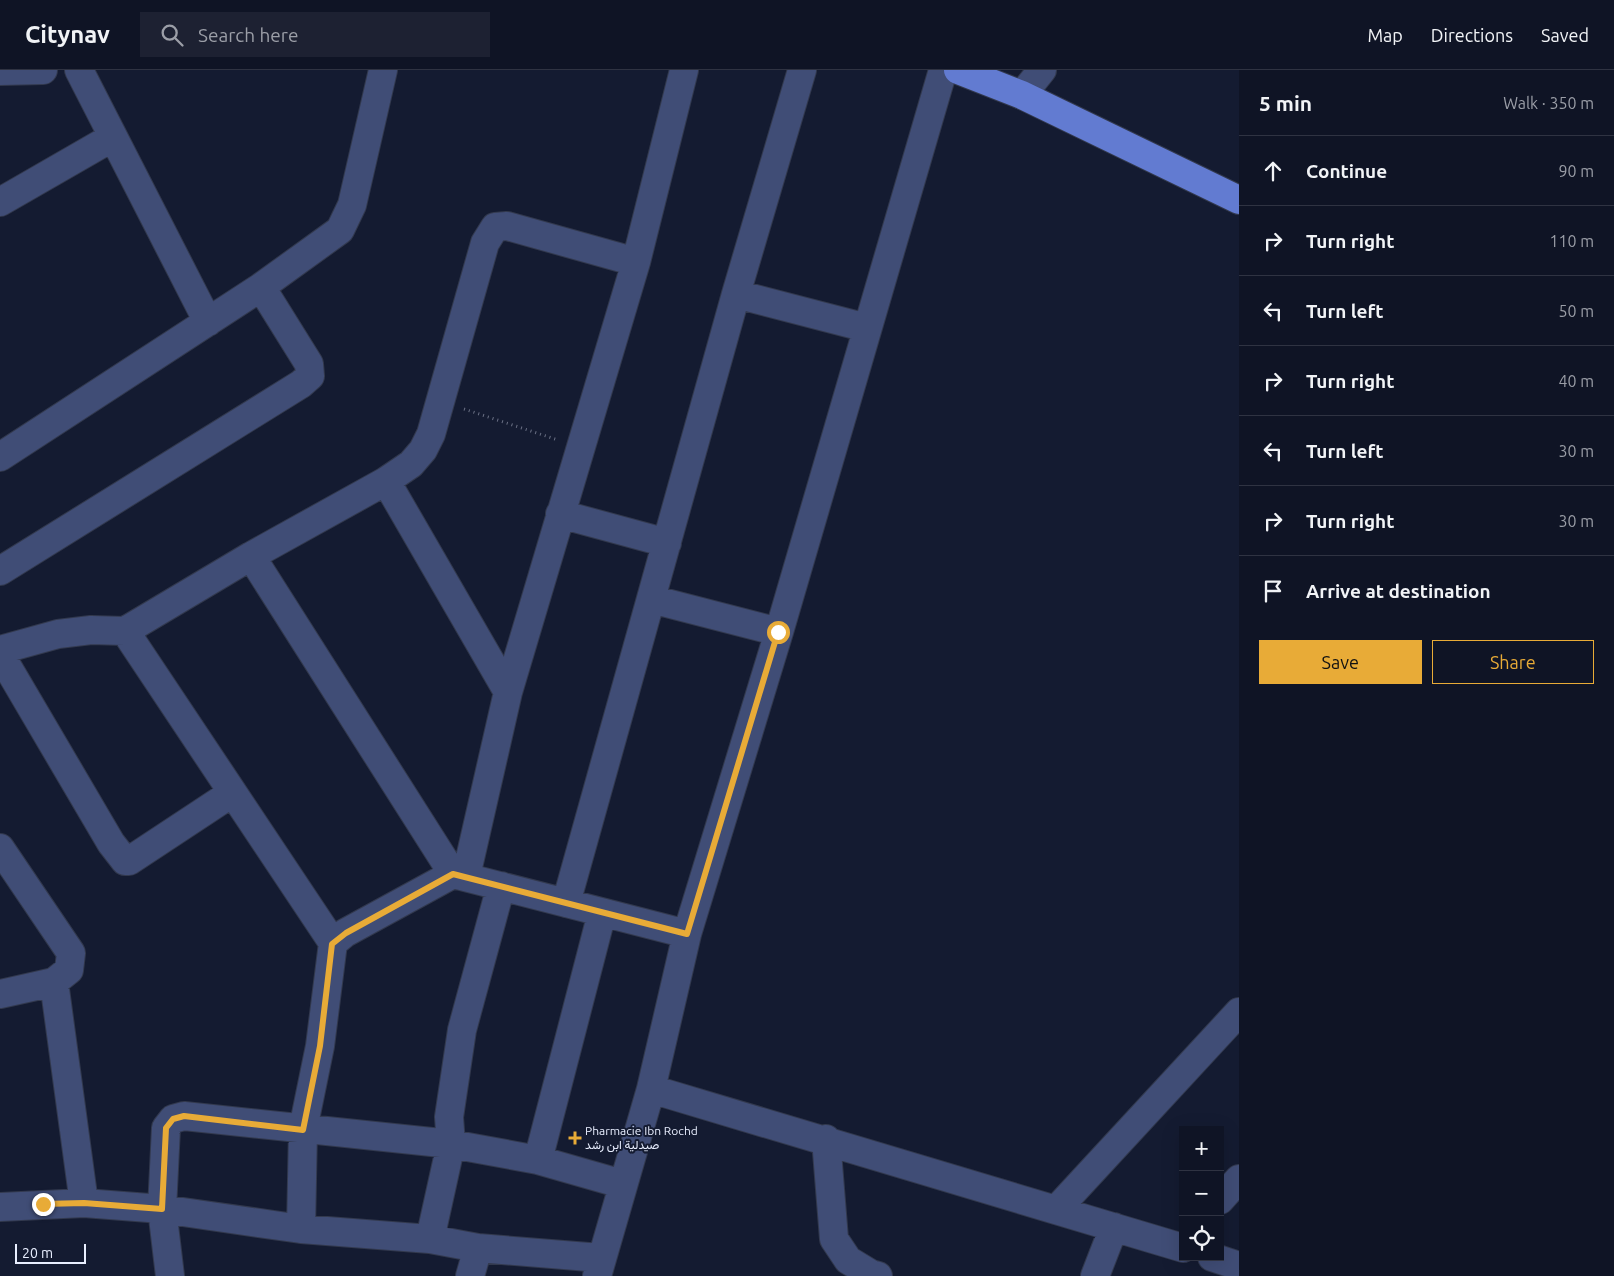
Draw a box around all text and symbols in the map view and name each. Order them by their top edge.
search box [140,12,490,57]
text: Citynav [25,21,110,48]
icon: search [158,21,186,49]
text: Search here [198,24,298,46]
text: Map [1367,25,1403,45]
text: Directions [1431,25,1513,45]
text: Saved [1541,25,1589,45]
text: 5 min [1259,91,1312,115]
text: Walk · 350 m [1503,94,1594,112]
icon: ahead [1259,157,1287,185]
text: Continue [1306,160,1387,182]
text: 90 m [1558,162,1594,180]
icon: right [1259,227,1287,255]
text: Turn right [1306,230,1394,252]
text: 110 m [1549,232,1594,250]
icon: left [1259,297,1287,325]
text: Turn left [1306,300,1384,322]
text: 50 m [1558,302,1594,320]
icon: right [1259,367,1287,395]
text: Turn right [1306,370,1394,392]
text: 40 m [1558,372,1594,390]
icon: left [1259,437,1287,465]
text: Turn left [1306,440,1384,462]
text: 30 m [1558,442,1594,460]
icon: right [1259,507,1287,535]
text: Turn right [1306,510,1394,532]
text: 30 m [1558,512,1594,530]
icon: arrive [1259,577,1287,605]
text: Arrive at destination [1306,580,1491,602]
route start [767,621,790,644]
button: Save [1259,640,1422,684]
button: Share [1432,640,1594,684]
place label: Pharmacie Ibn Rochd صيدلية ابن رشد [585,1124,698,1153]
map controls [1179,1126,1224,1261]
button: + [1179,1126,1224,1171]
marker: Pharmacie Ibn Rochd صيدلية ابن رشد [569,1132,581,1144]
button: − [1179,1171,1224,1216]
route end [32,1193,55,1216]
button: locate [1179,1216,1224,1261]
scale bar [15,1241,86,1264]
text: 20 m [22,1245,53,1261]

